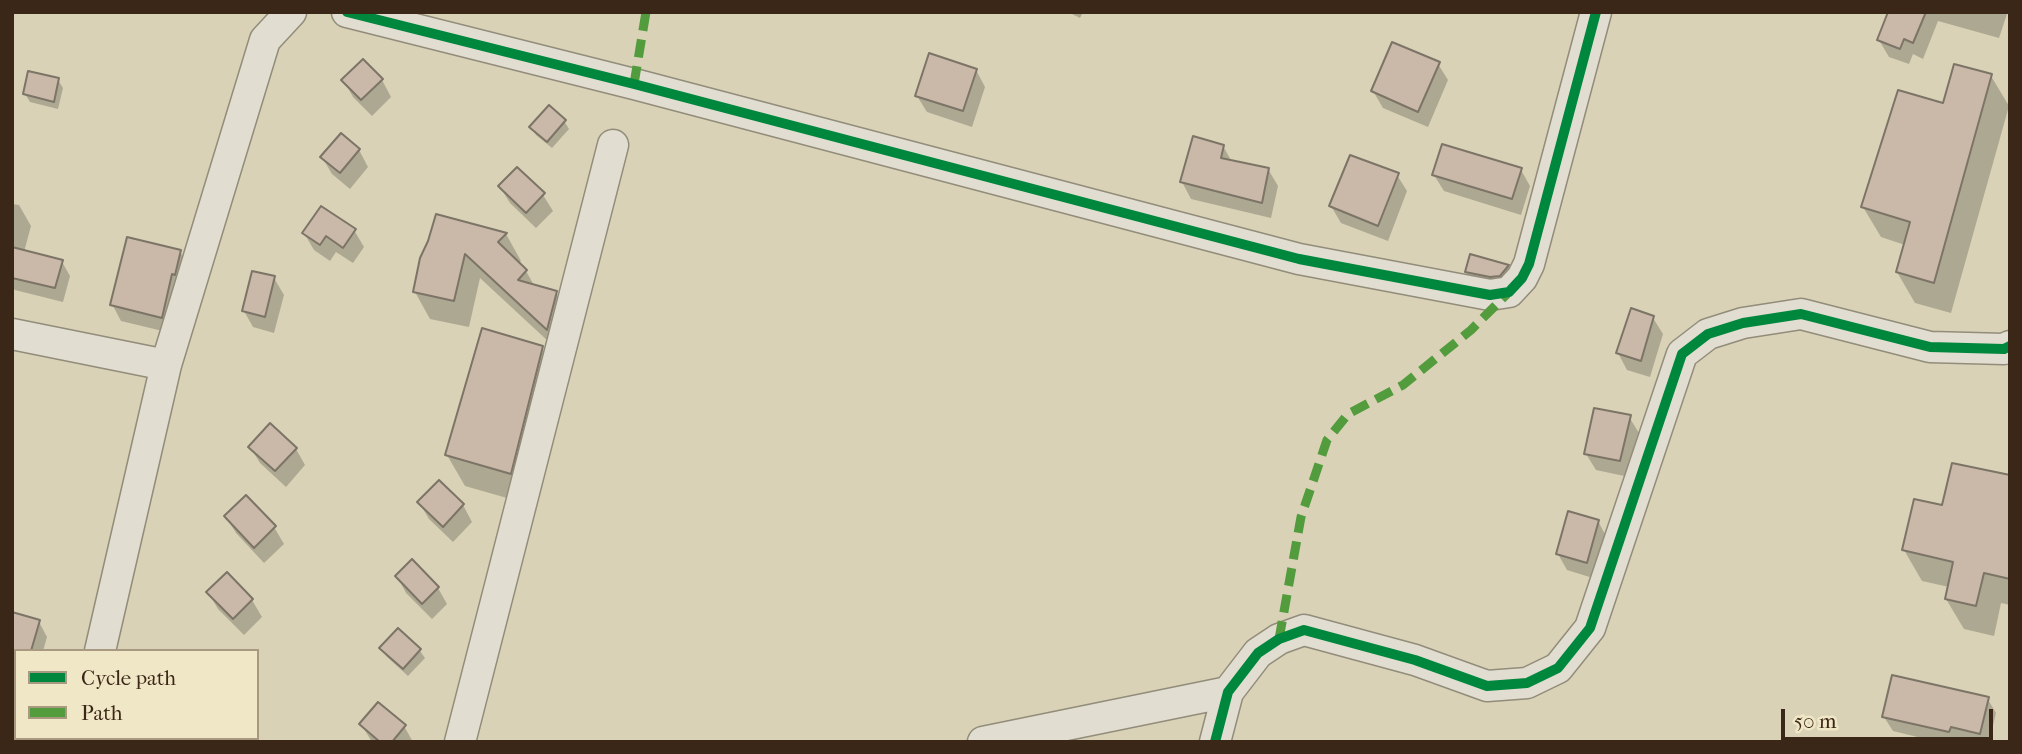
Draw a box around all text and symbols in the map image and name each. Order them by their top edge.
legend [14,649,259,740]
text: Cycle path [81,666,176,690]
scale bar [1784,694,1996,738]
text: Path [81,701,122,725]
text: 50 m [1794,709,1837,733]

